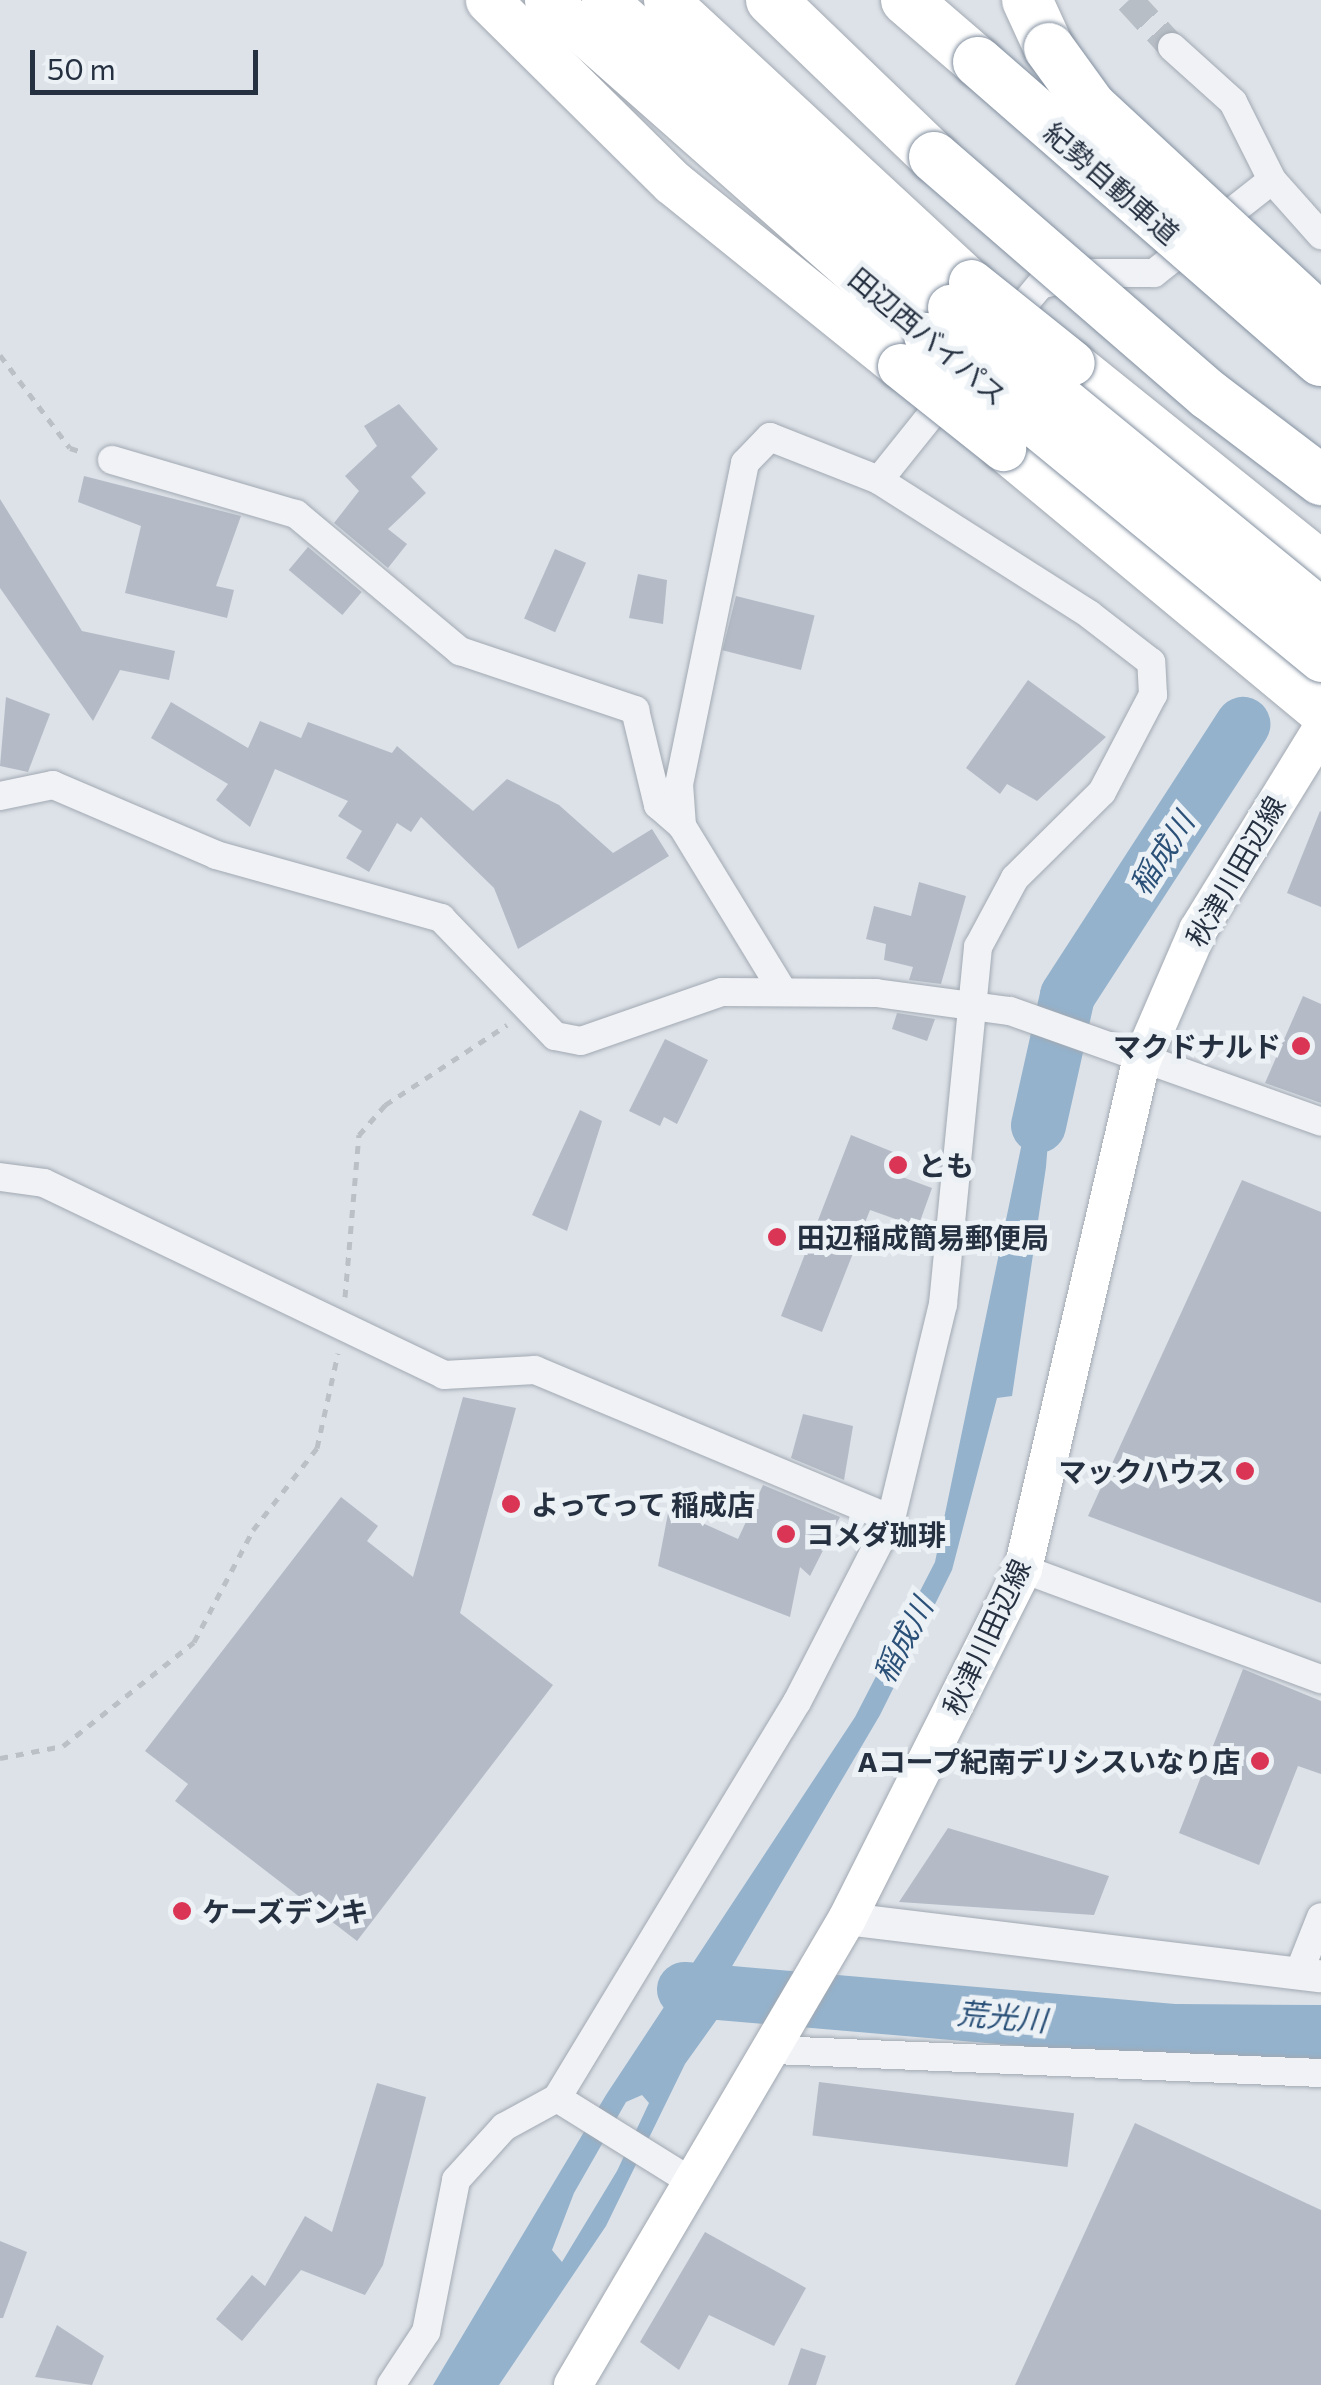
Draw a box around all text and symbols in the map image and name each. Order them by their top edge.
scale bar [35,30,262,92]
text: 50 m [47,49,116,86]
street label: 紀勢自動車道 [1038,115,1186,251]
street label: 田辺西バイパス [842,260,1014,412]
street label: 秋津川田辺線 [1178,790,1292,952]
water label: 稲成川 [1121,805,1201,901]
place label: マクドナルド [1113,1029,1281,1063]
marker: マクドナルド [1290,1035,1312,1057]
place label: とも [918,1148,974,1182]
marker: とも [887,1154,909,1176]
place label: 田辺稲成簡易郵便局 [797,1220,1049,1254]
marker: 田辺稲成簡易郵便局 [766,1226,788,1248]
place label: マックハウス [1057,1454,1225,1488]
marker: マックハウス [1234,1460,1256,1482]
place label: よってって 稲成店 [531,1487,760,1521]
marker: よってって 稲成店 [500,1493,522,1515]
place label: コメダ珈琲 [806,1517,946,1551]
marker: コメダ珈琲 [775,1523,797,1545]
street label: 秋津川田辺線 [935,1554,1037,1720]
water label: 稲成川 [865,1592,939,1688]
place label: Aコープ紀南デリシスいなり店 [856,1744,1240,1778]
marker: Aコープ紀南デリシスいなり店 [1249,1750,1271,1772]
place label: ケーズデンキ [202,1894,370,1928]
marker: ケーズデンキ [171,1900,193,1922]
water label: 荒光川 [956,1994,1048,2038]

